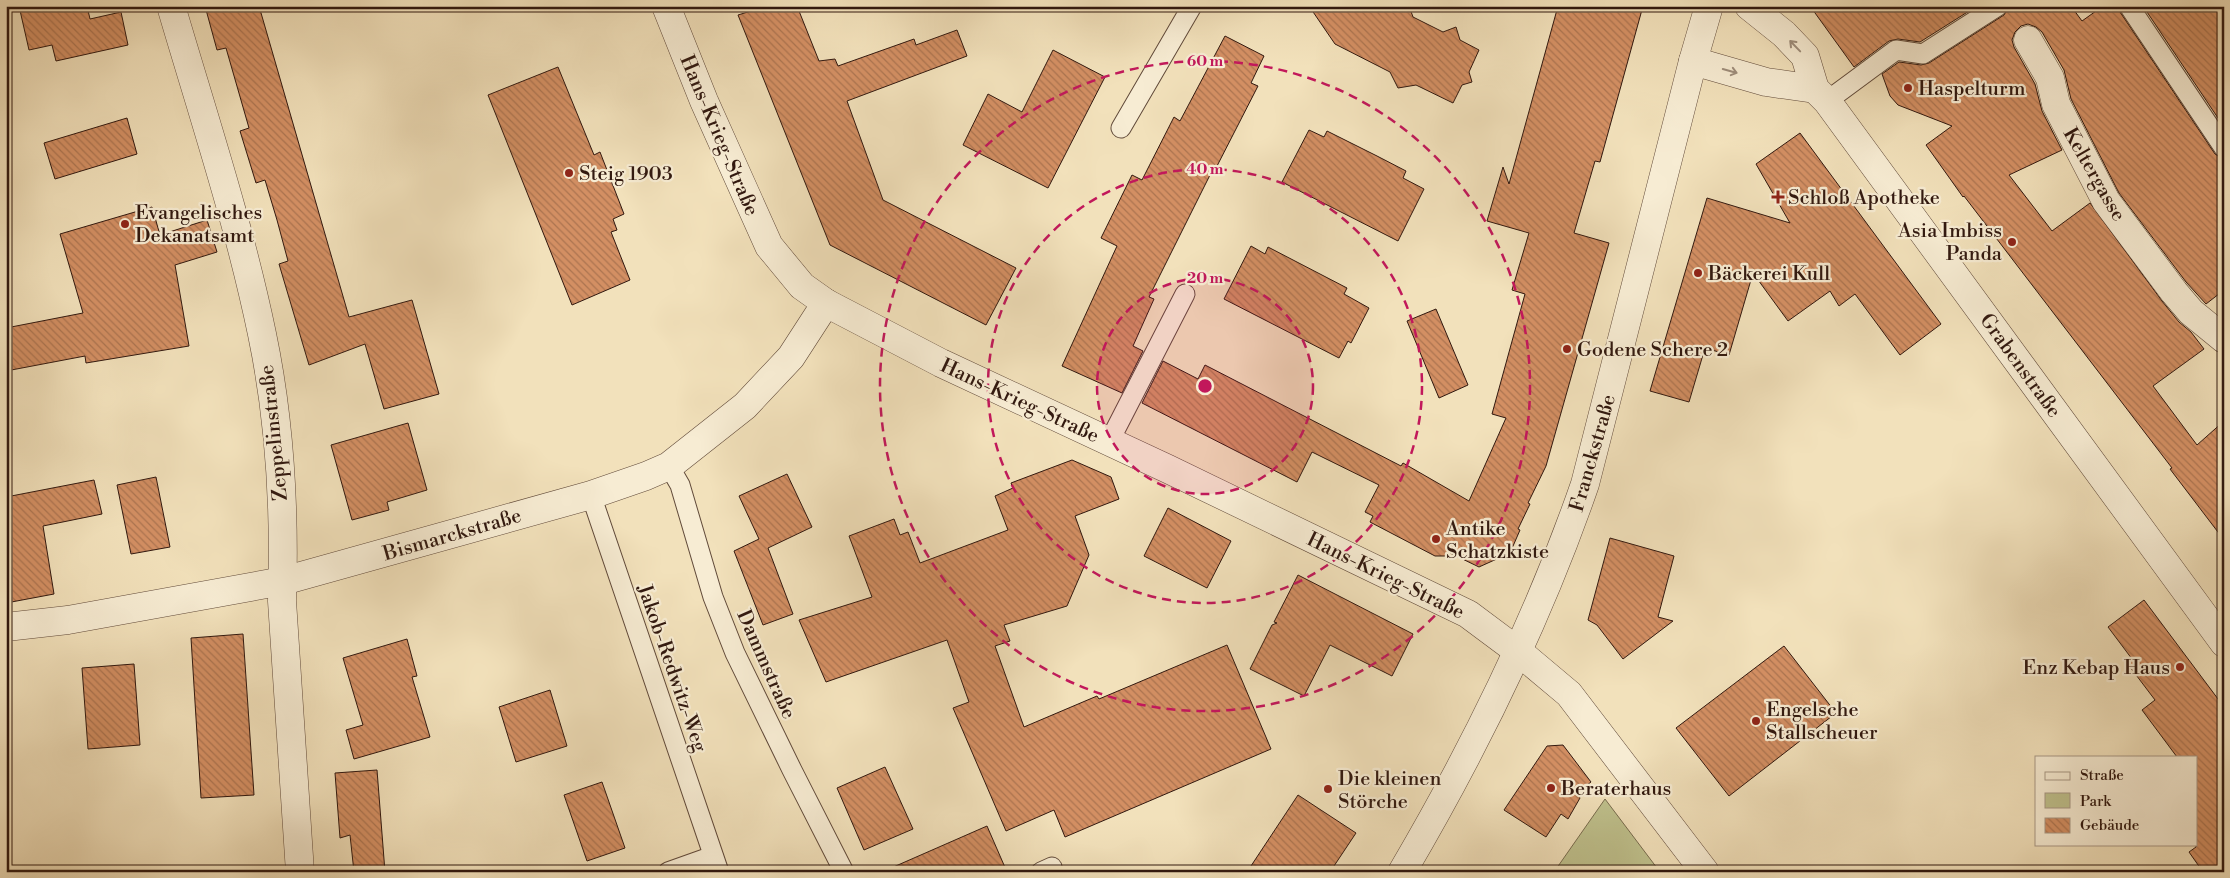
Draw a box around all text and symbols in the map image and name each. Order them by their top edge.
one-way arrow [1789,40,1801,52]
street label: Hans-Krieg-Straße [673,51,764,220]
text: 60 m [1187,52,1224,71]
one-way arrow [1721,67,1737,77]
place label: Haspelturm [1918,77,2026,102]
marker: Haspelturm [1902,82,1914,94]
street label: Keltergasse [2057,123,2131,226]
text: 40 m [1186,160,1224,179]
place label: Steig 1903 [579,162,673,187]
marker: Steig 1903 [563,167,575,179]
place label: Schloß Apotheke [1788,186,1940,211]
marker: Schloß Apotheke [1772,191,1784,203]
place label: Evangelisches Dekanatsamt [135,201,262,249]
marker: Evangelisches Dekanatsamt [119,218,131,230]
place label: Asia Imbiss Panda [1897,219,2003,267]
marker: Asia Imbiss Panda [2006,236,2018,248]
place label: Bäckerei Kull [1707,262,1830,287]
marker: Bäckerei Kull [1692,267,1704,279]
text: 20 m [1187,269,1224,288]
street label: Grabenstraße [1974,309,2066,423]
place label: Godene Schere 2 [1577,338,1728,363]
marker: Godene Schere 2 [1561,343,1573,355]
street label: Hans-Krieg-Straße [936,354,1103,449]
street label: Zeppelinstraße [255,364,294,502]
centre of rings [1196,377,1214,395]
street label: Franckstraße [1565,392,1622,515]
street label: Bismarckstraße [379,504,524,567]
place label: Antike Schatzkiste [1445,517,1549,565]
street label: Hans-Krieg-Straße [1302,527,1468,625]
marker: Antike Schatzkiste [1430,533,1442,545]
street label: Jakob-Redwitz-Weg [631,580,712,756]
street label: Dammstraße [730,606,801,723]
place label: Enz Kebap Haus [2022,656,2170,681]
marker: Enz Kebap Haus [2174,661,2186,673]
place label: Engelsche Stallscheuer [1766,698,1878,746]
marker: Engelsche Stallscheuer [1750,715,1762,727]
legend [2035,756,2198,846]
text: Straße [2080,766,2124,785]
place label: Die kleinen Störche [1338,767,1441,815]
place label: Beraterhaus [1560,777,1671,802]
marker: Beraterhaus [1545,782,1557,794]
marker: Die kleinen Störche [1322,783,1334,795]
text: Park [2080,792,2112,811]
text: Gebäude [2080,816,2139,835]

